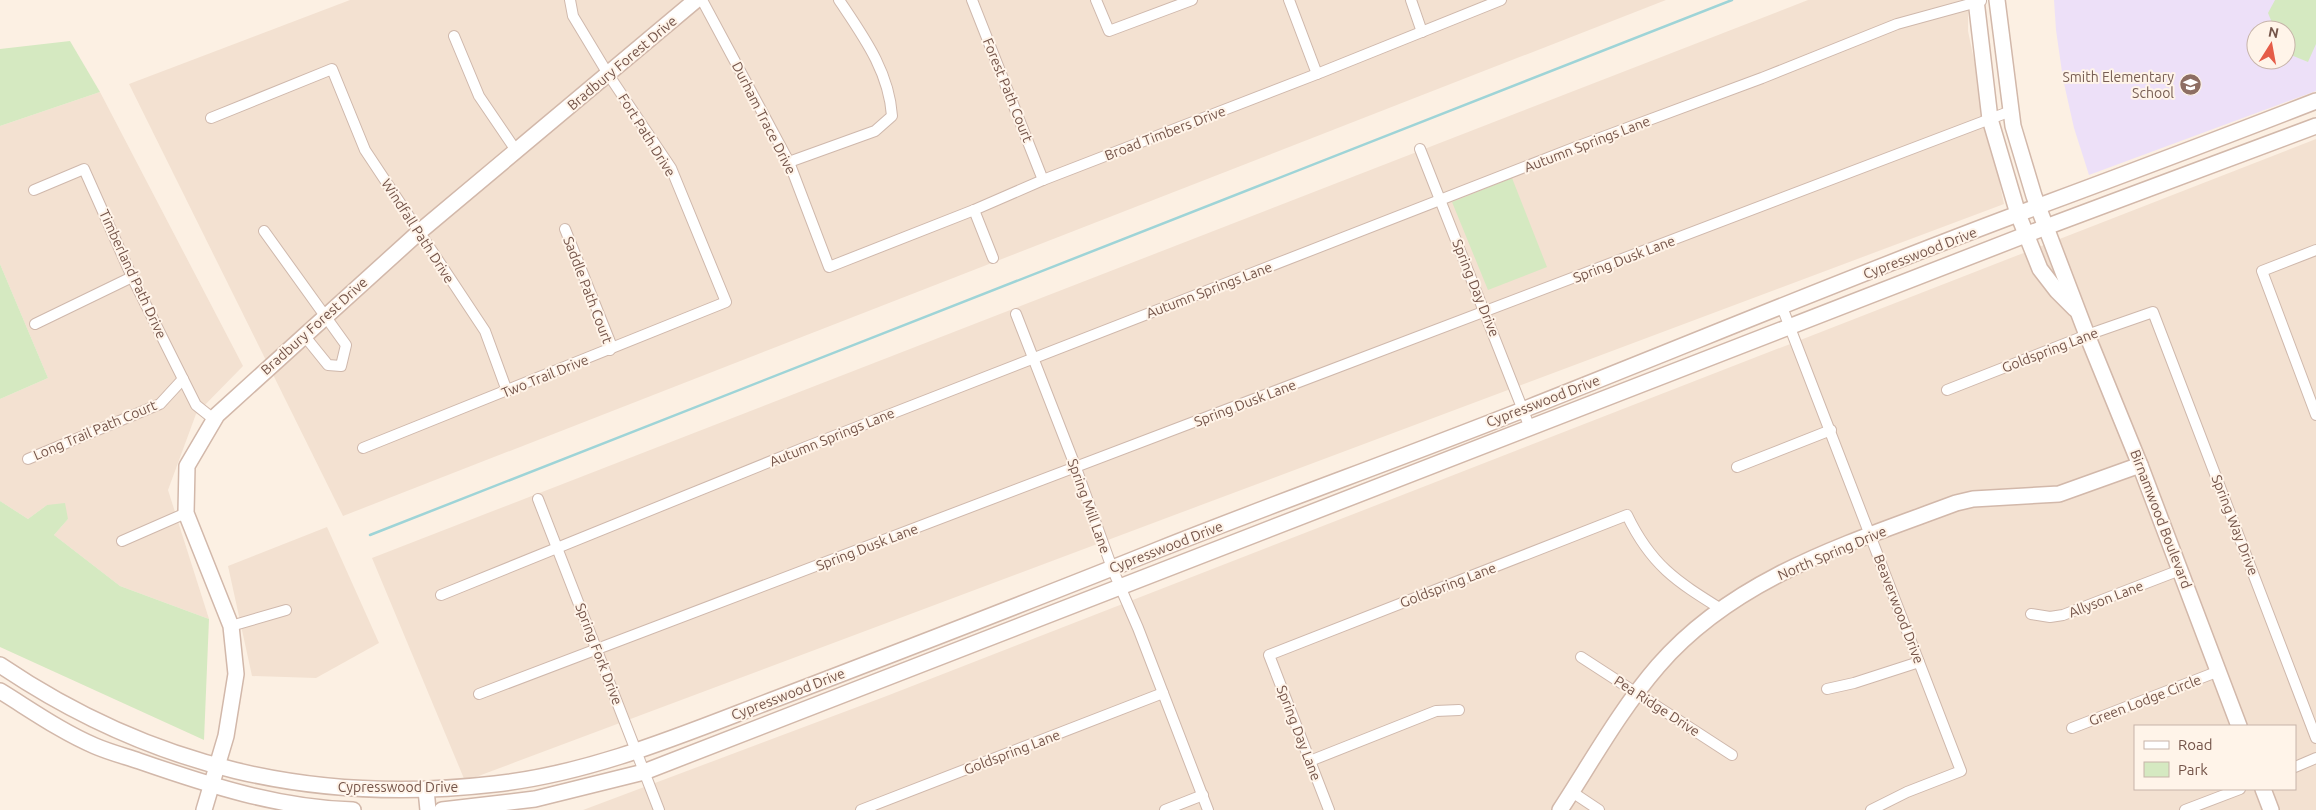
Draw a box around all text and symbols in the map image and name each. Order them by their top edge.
street label: Bradbury Forest Drive [564,13,680,113]
north arrow [2246,20,2296,70]
text: N [2267,23,2280,41]
street label: Forest Path Court [980,36,1036,145]
street label: Durham Trace Drive [729,59,799,177]
place label: Smith Elementary School [2062,69,2174,101]
school or university icon: Smith Elementary School [2178,73,2202,97]
street label: Fort Path Drive [615,91,679,179]
street label: Broad Timbers Drive [1102,103,1228,163]
street label: Autumn Springs Lane [1522,113,1652,175]
street label: Windfall Path Drive [378,176,458,286]
street label: Timberland Path Drive [96,207,170,341]
street label: Cypresswood Drive [1861,224,1979,282]
street label: Spring Dusk Lane [1571,232,1677,286]
street label: Saddle Path Court [560,234,616,346]
street label: Spring Day Drive [1449,237,1503,339]
street label: Autumn Springs Lane [1144,259,1274,321]
street label: Bradbury Forest Drive [257,274,371,378]
street label: Goldspring Lane [2000,324,2100,376]
street label: Two Trail Drive [499,351,591,401]
street label: Cypresswood Drive [1484,372,1602,430]
street label: Spring Dusk Lane [1192,376,1298,430]
street label: Long Trail Path Court [31,397,159,463]
street label: Autumn Springs Lane [767,405,897,469]
street label: Birnamwood Boulevard [2127,447,2195,591]
street label: Spring Mill Lane [1064,456,1114,556]
street label: Spring Way Drive [2208,472,2262,578]
street label: Cypresswood Drive [1107,518,1225,576]
street label: Spring Dusk Lane [814,520,920,574]
street label: North Spring Drive [1775,523,1889,583]
street label: Beaverwood Drive [1871,552,1927,666]
street label: Goldspring Lane [1398,559,1498,611]
street label: Allyson Lane [2066,577,2146,621]
street label: Spring Fork Drive [572,601,626,707]
street label: Cypresswood Drive [729,665,847,723]
street label: Green Lodge Circle [2087,671,2203,729]
street label: Pea Ridge Drive [1611,672,1703,740]
street label: Spring Day Lane [1274,683,1324,783]
legend [2134,725,2296,790]
street label: Goldspring Lane [962,726,1062,778]
text: Road [2178,736,2213,753]
text: Park [2178,761,2208,778]
street label: Cypresswood Drive [338,779,458,795]

